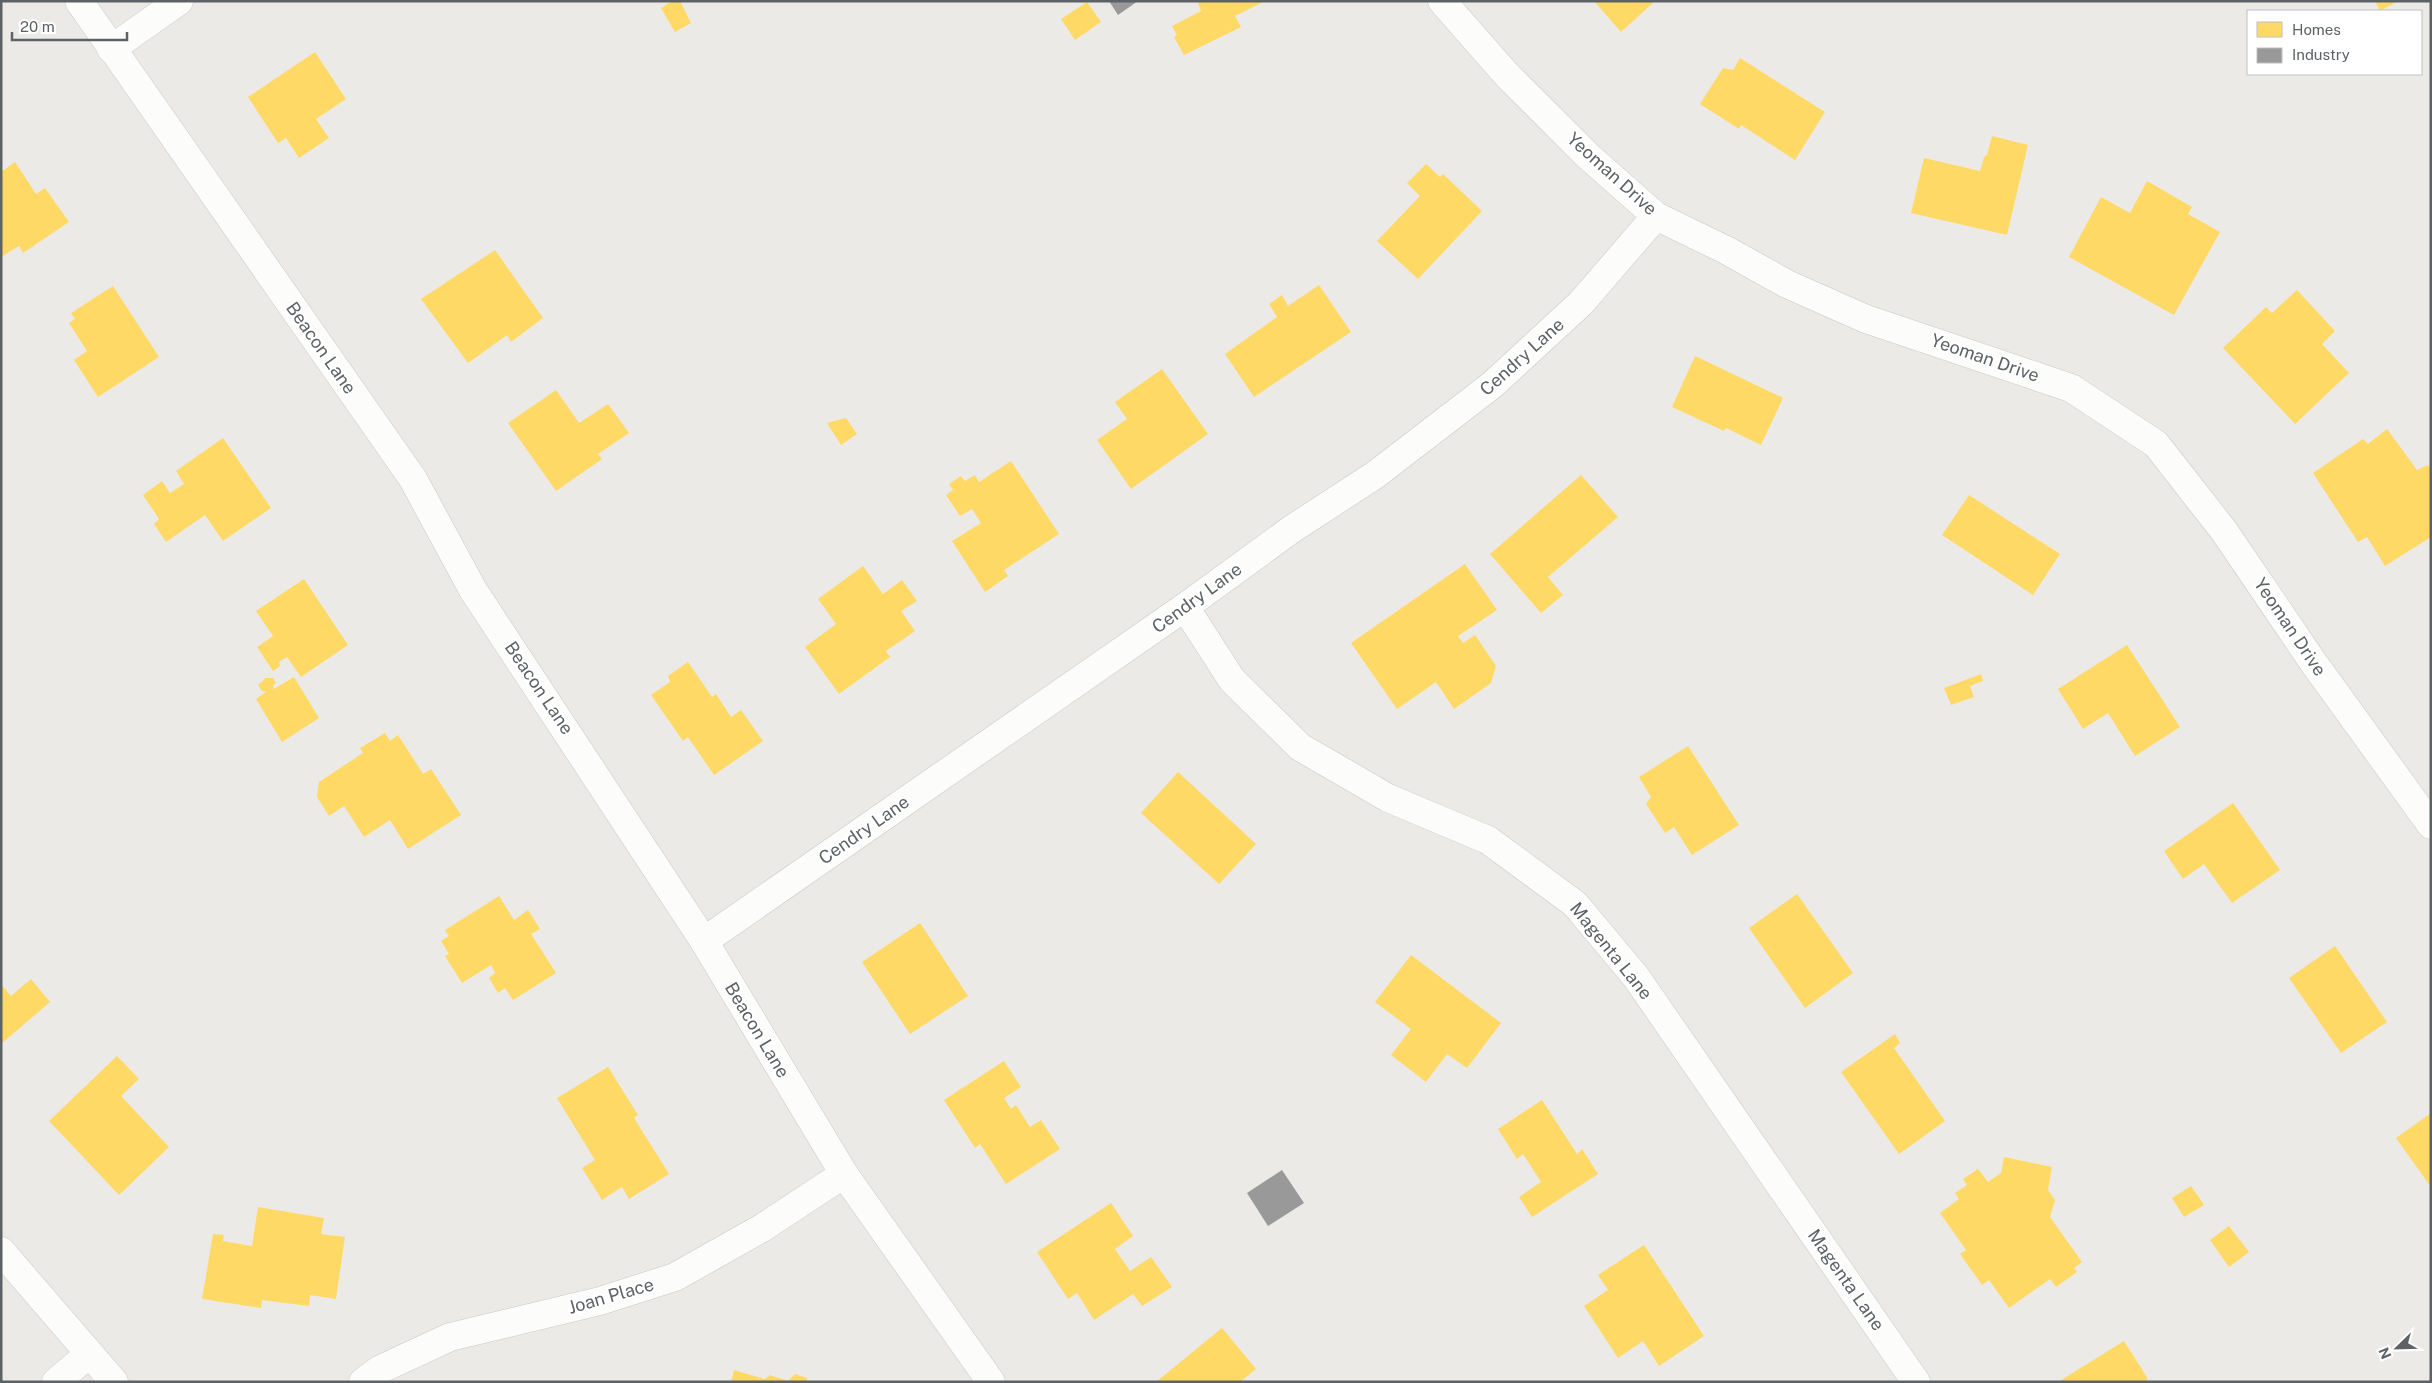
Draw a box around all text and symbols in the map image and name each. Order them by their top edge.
scale bar [12,10,128,42]
legend [2247,10,2422,75]
text: 20 m [20,18,55,35]
text: Homes [2292,21,2341,38]
text: Industry [2292,46,2350,63]
street label: Yeoman Drive [1563,128,1662,219]
street label: Beacon Lane [282,298,361,398]
street label: Cendry Lane [1475,313,1568,400]
street label: Yeoman Drive [1928,329,2042,386]
street label: Cendry Lane [1148,558,1246,637]
street label: Yeoman Drive [2250,574,2331,680]
street label: Beacon Lane [501,637,578,738]
street label: Cendry Lane [814,791,913,868]
street label: Magenta Lane [1566,898,1657,1003]
street label: Beacon Lane [721,978,794,1081]
street label: Magenta Lane [1804,1225,1889,1334]
street label: Joan Place [565,1273,656,1318]
north arrow [2372,1323,2422,1373]
text: N [2376,1345,2395,1361]

